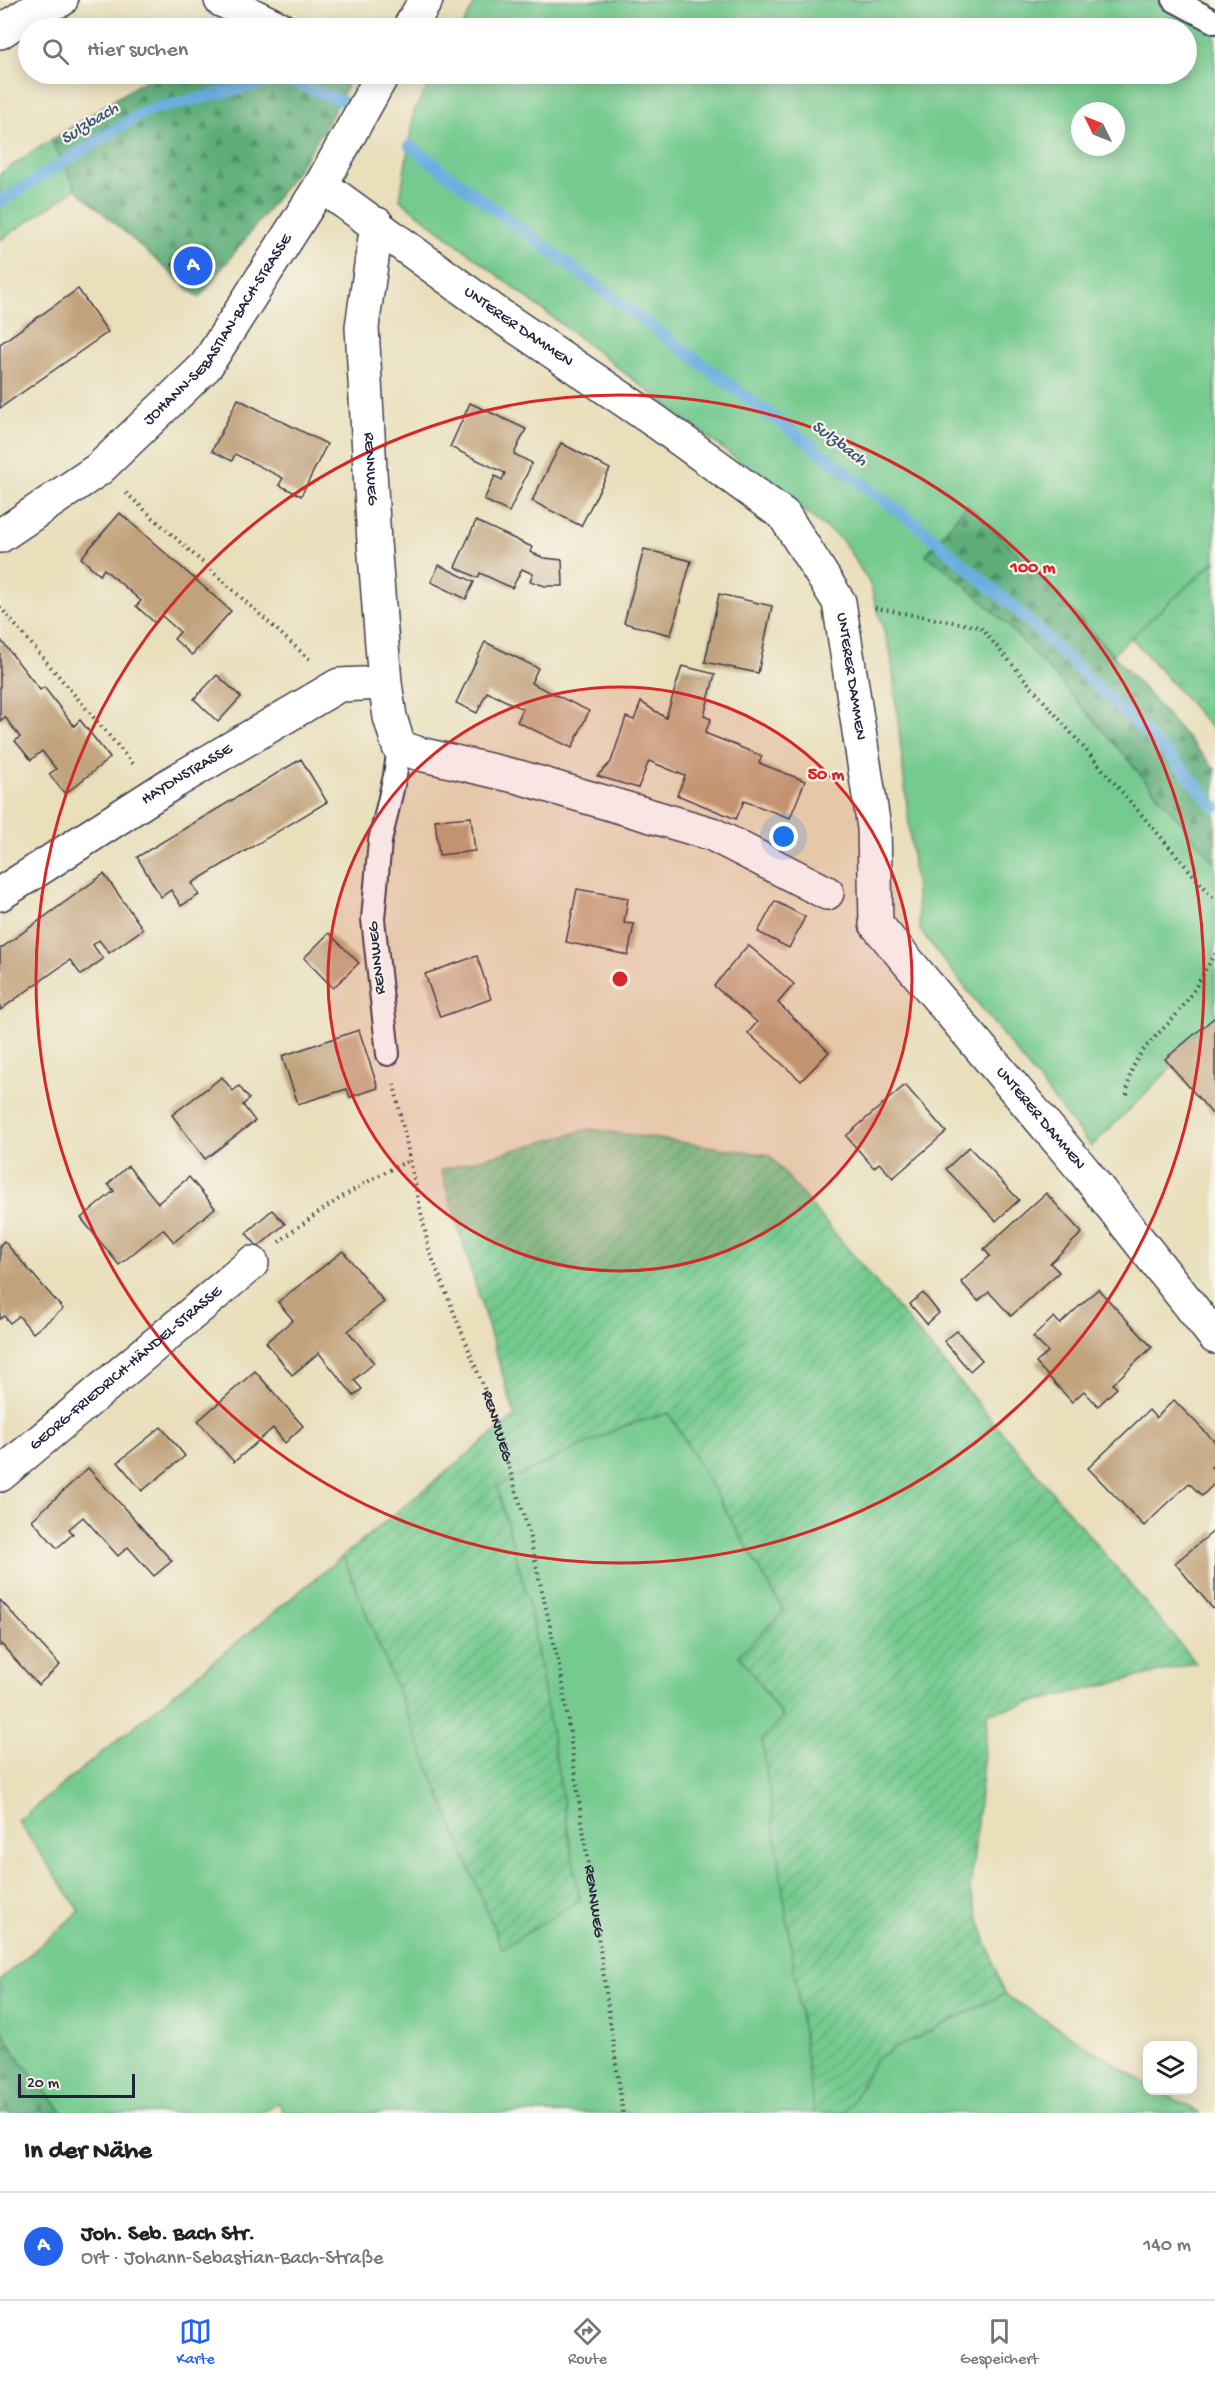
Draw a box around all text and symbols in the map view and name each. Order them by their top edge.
search box [18,18,1197,84]
icon: search [39,35,72,68]
text: Hier suchen [87,38,188,64]
water label: Sulzbach [57,98,123,150]
north arrow [1071,102,1125,156]
street label: JOHANN-SEBASTIAN-BACH-STRASSE [139,228,297,428]
pin: A [174,244,212,288]
street label: UNTERER DAMMEN [460,283,576,372]
water label: Sulzbach [807,416,871,472]
street label: RENNWEG [358,432,381,507]
text: 100 m [1010,558,1056,579]
street label: UNTERER DAMMEN [831,611,870,742]
street label: HAYDNSTRASSE [138,740,237,810]
text: 50 m [808,765,845,786]
your location [769,822,798,851]
street label: RENNWEG [365,920,391,995]
centre of rings [610,969,630,989]
street label: UNTERER DAMMEN [991,1063,1089,1174]
street label: GEORG-FRIEDRICH-HÄNDEL-STRASSE [26,1282,227,1455]
street label: RENNWEG [476,1388,516,1464]
street label: RENNWEG [579,1864,608,1939]
map controls [1143,2041,1197,2095]
button: layers [1143,2041,1197,2095]
scale bar [18,2071,135,2098]
text: 20 m [27,2075,59,2094]
text: In der Nähe [24,2137,152,2168]
text: Joh. Seb. Bach Str. [81,2222,255,2248]
text: A [38,2235,49,2258]
text: 140 m [1143,2235,1191,2258]
text: Ort · Johann-Sebastian-Bach-Straße [81,2248,383,2271]
tab: Karte [177,2315,215,2370]
tab: Route [568,2315,607,2370]
tab: Gespeichert [960,2315,1038,2370]

